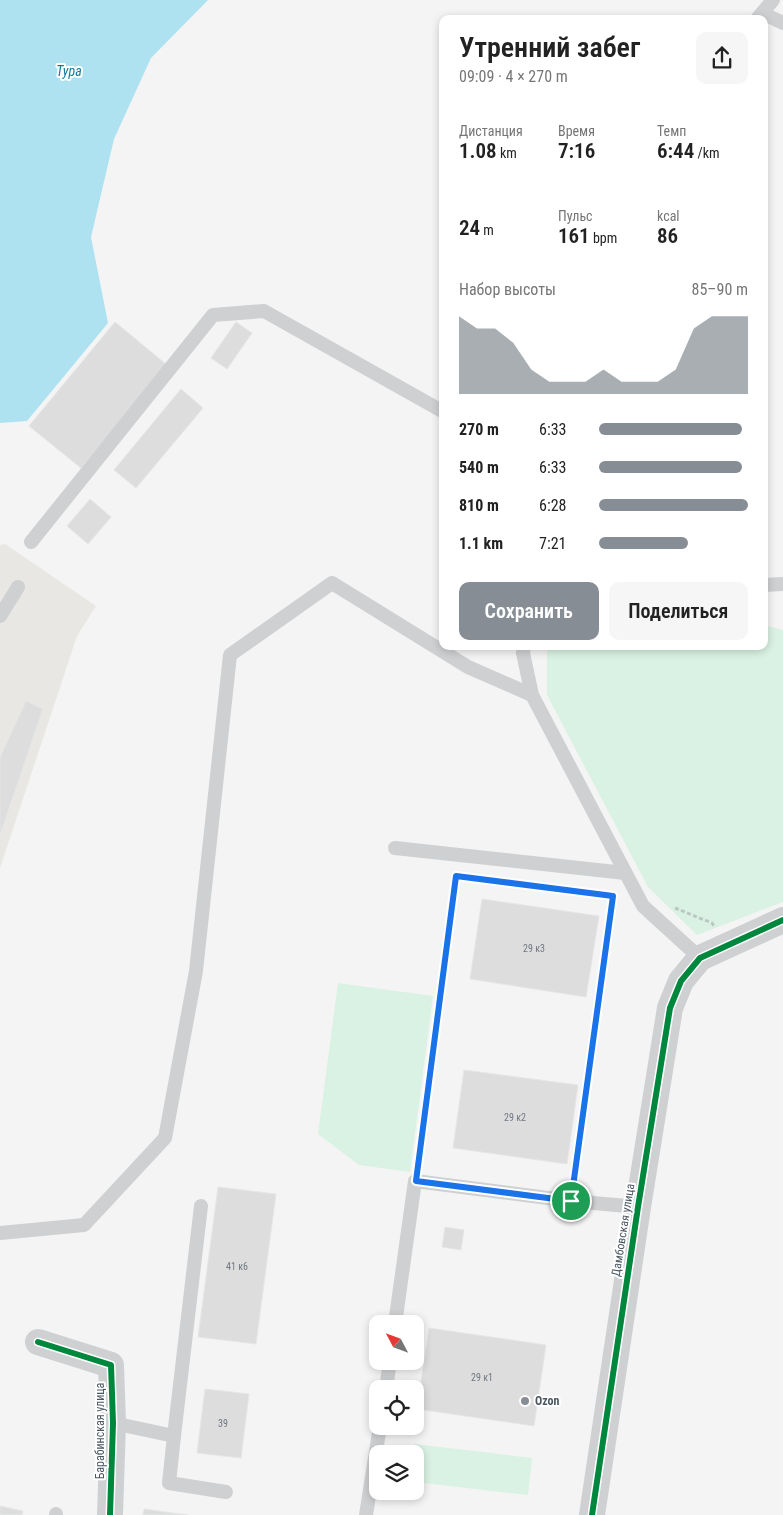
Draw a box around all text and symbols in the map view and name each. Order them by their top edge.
text: Утренний забег [459,31,640,64]
button: share [696,32,748,84]
water label: Тура [56,63,82,79]
text: 09:09 · 4 × 270 m [459,67,568,86]
text: Дистанция [459,123,523,139]
text: Время [558,123,595,139]
text: Темп [657,123,686,139]
text: 1.08 [459,139,497,163]
text: 7:16 [558,139,595,163]
text: 6:44 [657,139,694,163]
text: km [497,145,517,161]
text: /km [694,145,720,161]
text: Пульс [558,208,593,224]
text: kcal [657,208,680,224]
text: 24 [459,216,480,240]
text: m [480,222,494,238]
text: 161 [558,224,590,248]
text: 86 [657,224,678,248]
text: bpm [590,230,617,246]
text: Набор высоты [459,280,556,299]
text: 85–90 m [692,280,748,299]
text: 270 m [459,420,499,439]
text: 6:33 [539,420,566,439]
text: 540 m [459,458,499,477]
text: 6:33 [539,458,566,477]
text: 810 m [459,496,499,515]
text: 6:28 [539,496,566,515]
text: 1.1 km [459,534,503,553]
text: 7:21 [539,534,566,553]
button: Сохранить [459,582,599,640]
button: Поделиться [609,582,748,640]
house number: 29 к3 [523,943,545,954]
house number: 29 к2 [504,1112,526,1123]
pin [550,1180,592,1222]
street label: Дамбовская улица [609,1182,637,1277]
icon: arrive [557,1187,585,1215]
house number: 41 к6 [226,1261,248,1272]
north arrow [369,1315,424,1370]
map controls [369,1315,424,1500]
house number: 29 к1 [471,1372,493,1383]
button: locate [369,1380,424,1435]
street label: Барабинская улица [93,1382,107,1479]
place label: Ozon [535,1394,560,1408]
marker: Ozon [519,1395,531,1407]
house number: 39 [218,1418,228,1429]
button: layers [369,1445,424,1500]

